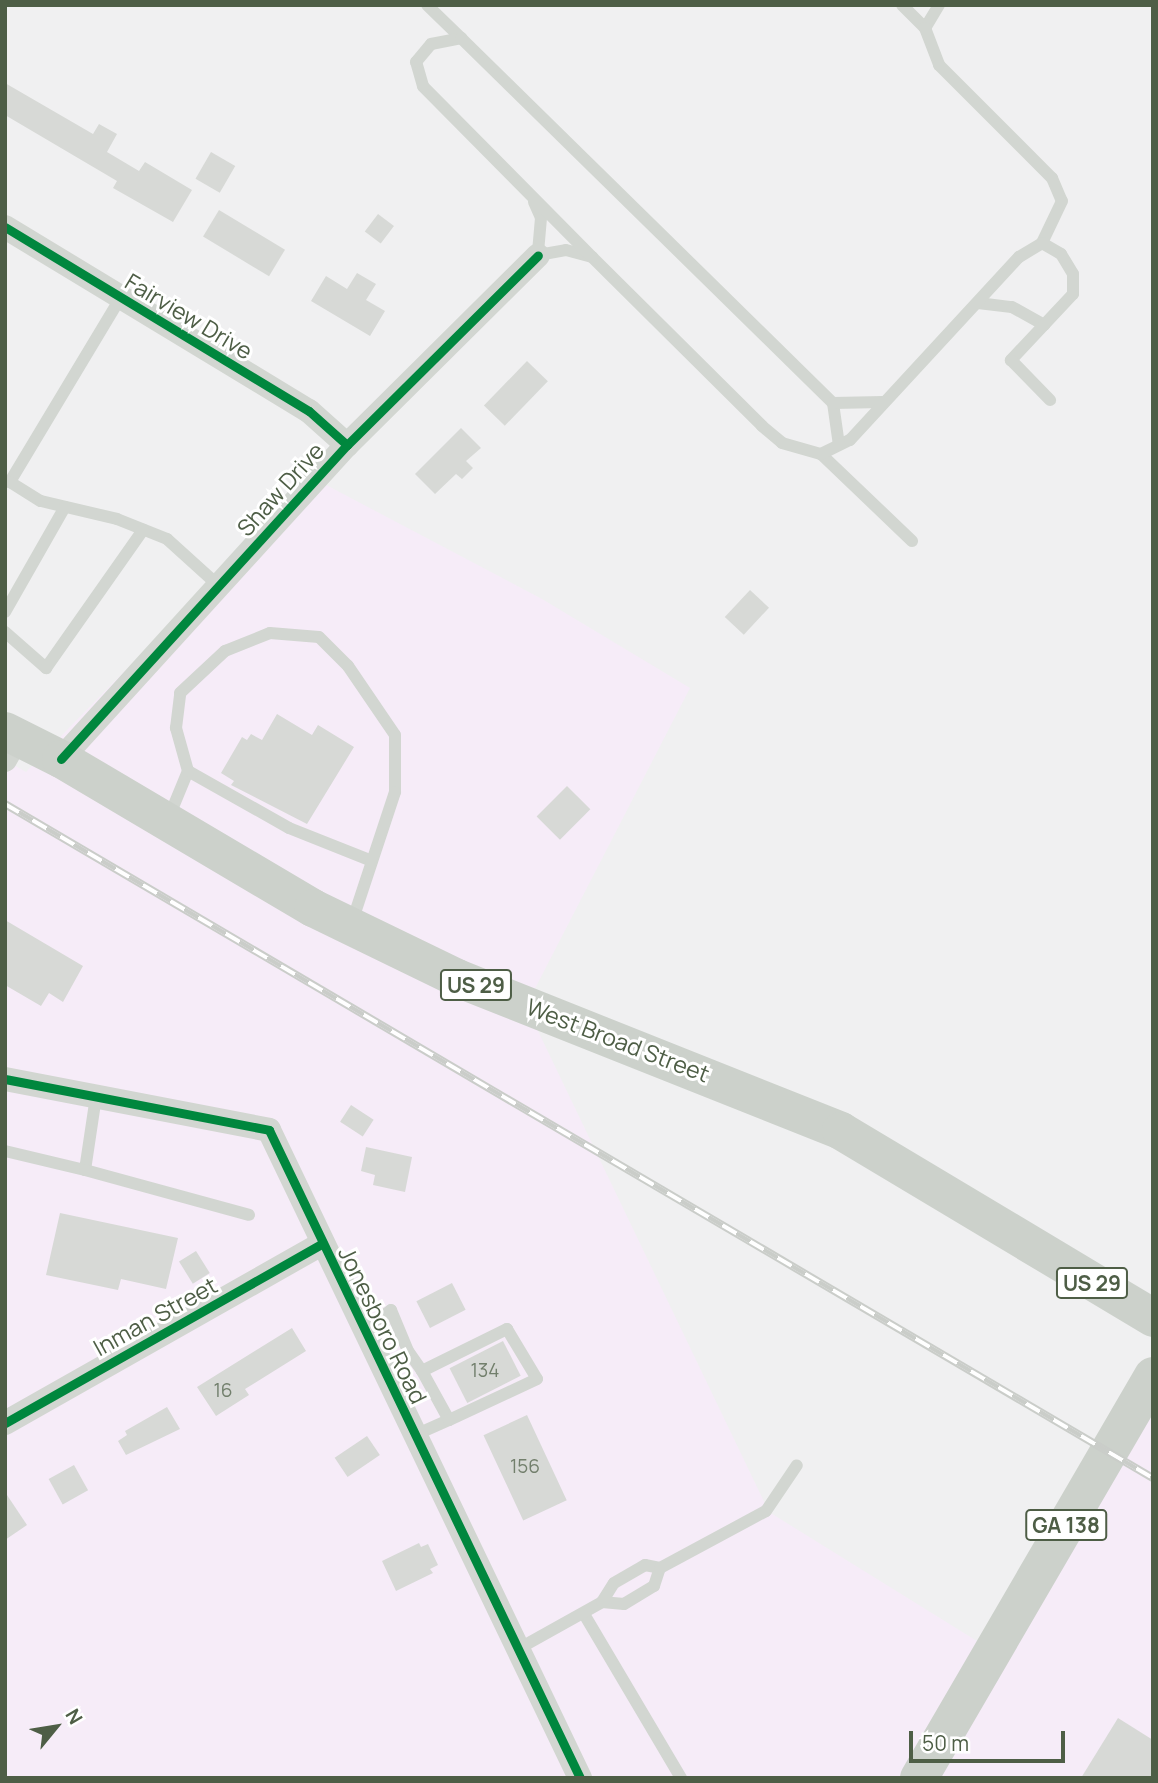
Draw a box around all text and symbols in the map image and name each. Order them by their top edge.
street label: Fairview Drive [120,267,258,365]
street label: Shaw Drive [231,437,329,541]
road number: US 29 [439,968,513,1002]
street label: West Broad Street [523,992,713,1088]
street label: Jonesboro Road [333,1242,433,1408]
road number: US 29 [1055,1266,1129,1300]
street label: Inman Street [88,1271,222,1361]
house number: 134 [470,1360,500,1382]
house number: 16 [213,1380,233,1402]
house number: 156 [510,1456,540,1478]
road number: GA 138 [1024,1508,1108,1542]
north arrow [21,1692,91,1762]
text: N [60,1704,89,1729]
scale bar [913,1716,1069,1760]
text: 50 m [922,1729,969,1757]

